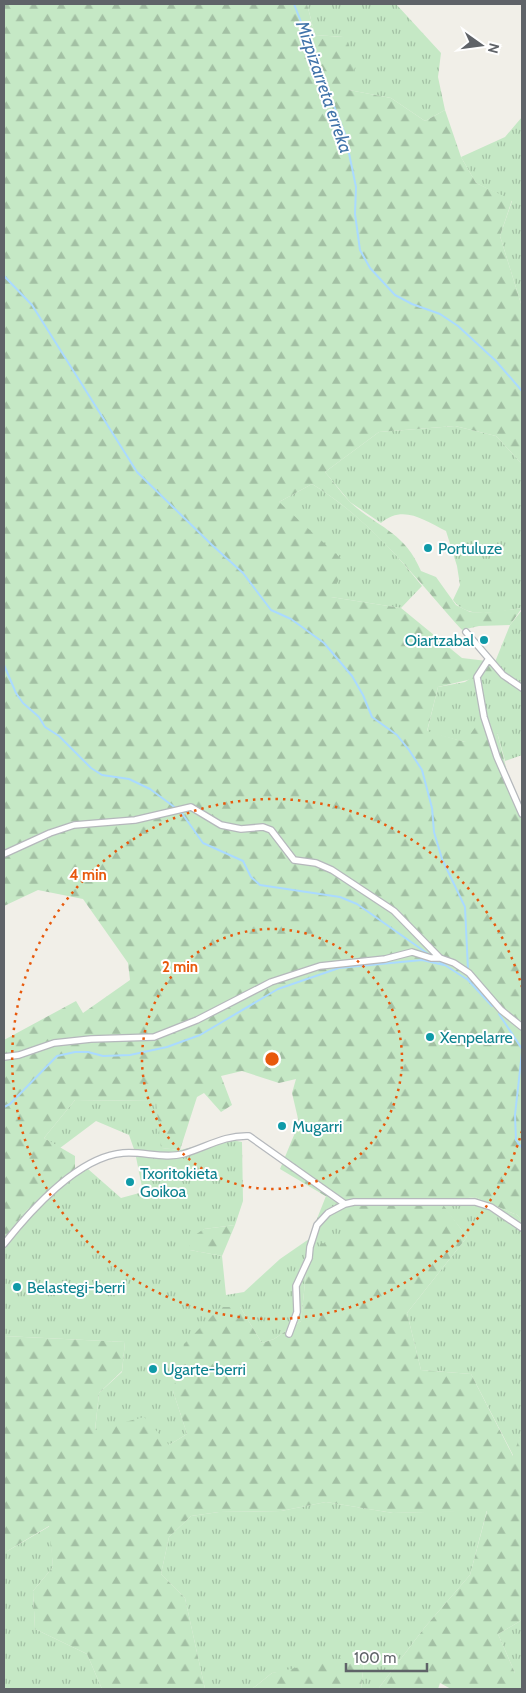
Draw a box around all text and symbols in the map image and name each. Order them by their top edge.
water label: Mizpizarreta erreka [291,17,357,156]
north arrow [456,20,506,70]
text: N [484,41,504,55]
place label: Portuluze [438,539,502,558]
marker: Portuluze [422,542,434,554]
place label: Oiartzabal [405,631,474,650]
marker: Oiartzabal [478,634,490,646]
text: 4 min [69,866,107,884]
text: 2 min [162,958,198,976]
place label: Xenpelarre [440,1028,513,1047]
marker: Xenpelarre [424,1031,436,1043]
centre of rings [263,1050,281,1068]
place label: Mugarri [292,1117,342,1136]
marker: Mugarri [276,1120,288,1132]
place label: Txoritokieta Goikoa [140,1164,218,1201]
marker: Txoritokieta Goikoa [124,1176,136,1188]
place label: Belastegi-berri [27,1278,125,1297]
marker: Belastegi-berri [11,1281,23,1293]
place label: Ugarte-berri [163,1360,246,1379]
marker: Ugarte-berri [147,1363,159,1375]
scale bar [346,1640,427,1672]
text: 100 m [354,1649,396,1667]

